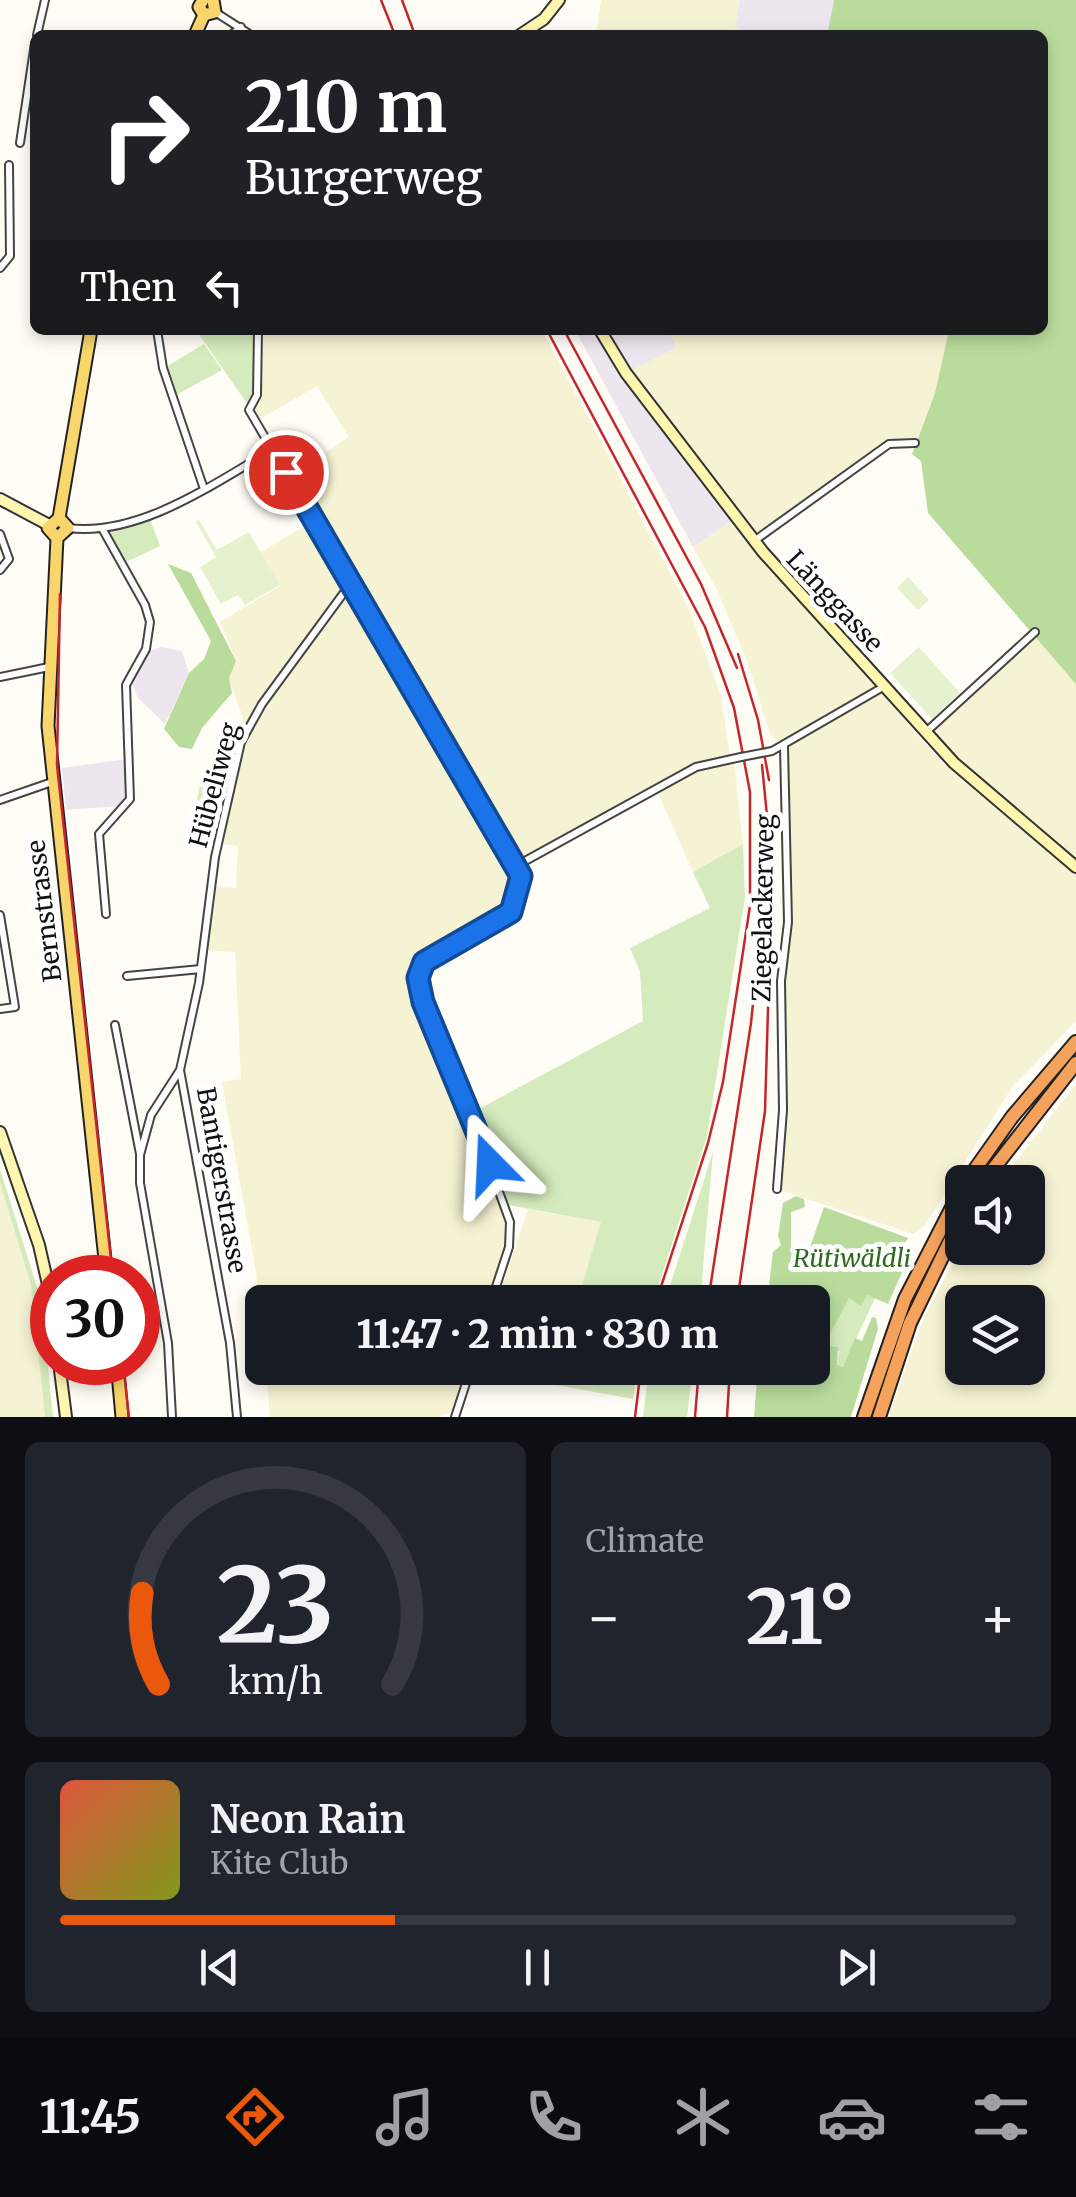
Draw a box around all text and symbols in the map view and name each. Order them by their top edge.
text: 210 m [245,63,447,151]
icon: right [80,70,210,200]
text: Burgerweg [245,150,483,206]
icon: left [197,260,252,315]
text: Then [80,264,177,311]
pin [244,430,329,515]
icon: arrive [259,445,314,500]
street label: Länggasse [780,543,890,659]
street label: Hübeliweg [182,719,246,851]
street label: Ziegelackerweg [745,814,781,1002]
street label: Bernstrasse [19,838,69,984]
street label: Bantigerstrasse [190,1085,254,1275]
position arrow [438,1112,542,1216]
map controls [945,1165,1045,1385]
button: sound [945,1165,1045,1265]
park label: Rütiwäldli [793,1242,911,1274]
speed limit sign: 30 [30,1255,160,1385]
button: layers [945,1285,1045,1385]
text: 11:47 · 2 min · 830 m [357,1311,718,1358]
text: Climate [586,1521,704,1561]
text: 23 [216,1540,334,1670]
text: 21° [746,1570,855,1664]
text: − [586,1583,622,1652]
text: + [979,1583,1016,1652]
text: km/h [228,1659,323,1704]
text: Neon Rain [210,1796,405,1843]
text: Kite Club [210,1843,348,1883]
icon: previous [192,1940,247,1995]
icon: pause [510,1940,565,1995]
icon: next [829,1940,884,1995]
icon: directions [220,2082,290,2152]
icon: music [370,2082,440,2152]
icon: phone [519,2082,589,2152]
icon: climate [668,2082,738,2152]
icon: car [817,2082,887,2152]
icon: filters [966,2082,1036,2152]
text: 11:45 [40,2089,141,2145]

